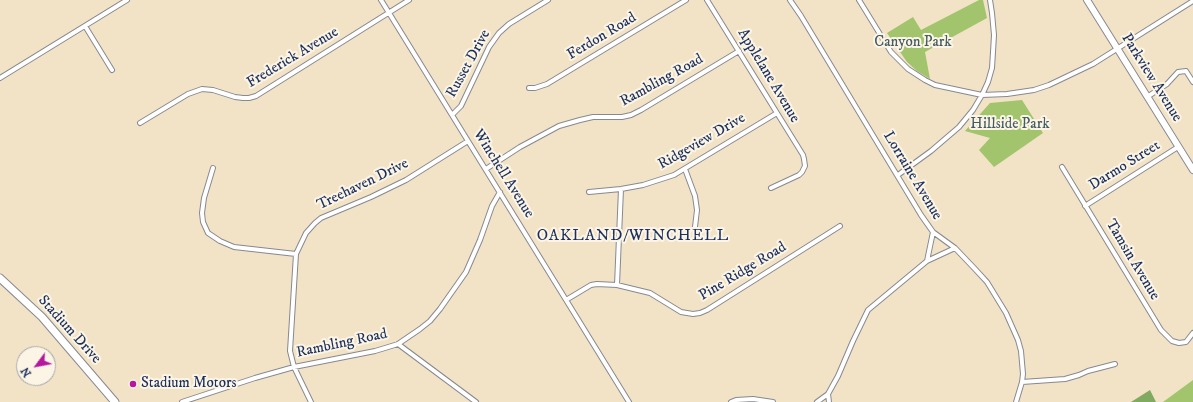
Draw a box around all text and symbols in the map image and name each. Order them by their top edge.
street label: Ferdon Road [564,9,640,65]
street label: Frederick Avenue [244,24,342,92]
street label: Applelane Avenue [733,26,803,126]
street label: Russet Drive [443,27,495,101]
street label: Parkview Avenue [1117,31,1185,125]
park label: Canyon Park [874,34,952,52]
street label: Rambling Road [617,51,707,111]
street label: Ridgeview Drive [655,110,749,174]
park label: Hillside Park [970,116,1050,134]
street label: Winchell Avenue [469,126,537,222]
street label: Lorraine Avenue [879,129,945,223]
street label: Darmo Street [1086,137,1164,195]
street label: Treehaven Drive [314,155,412,215]
street label: Tamsin Avenue [1101,216,1163,304]
district label: OAKLAND/WINCHELL [537,227,729,247]
street label: Pine Ridge Road [696,239,790,305]
street label: Stadium Drive [34,292,104,368]
street label: Rambling Road [295,326,389,362]
north arrow [16,346,56,386]
text: N [18,364,35,379]
place label: Stadium Motors [141,375,237,393]
marker: Stadium Motors [128,379,138,389]

